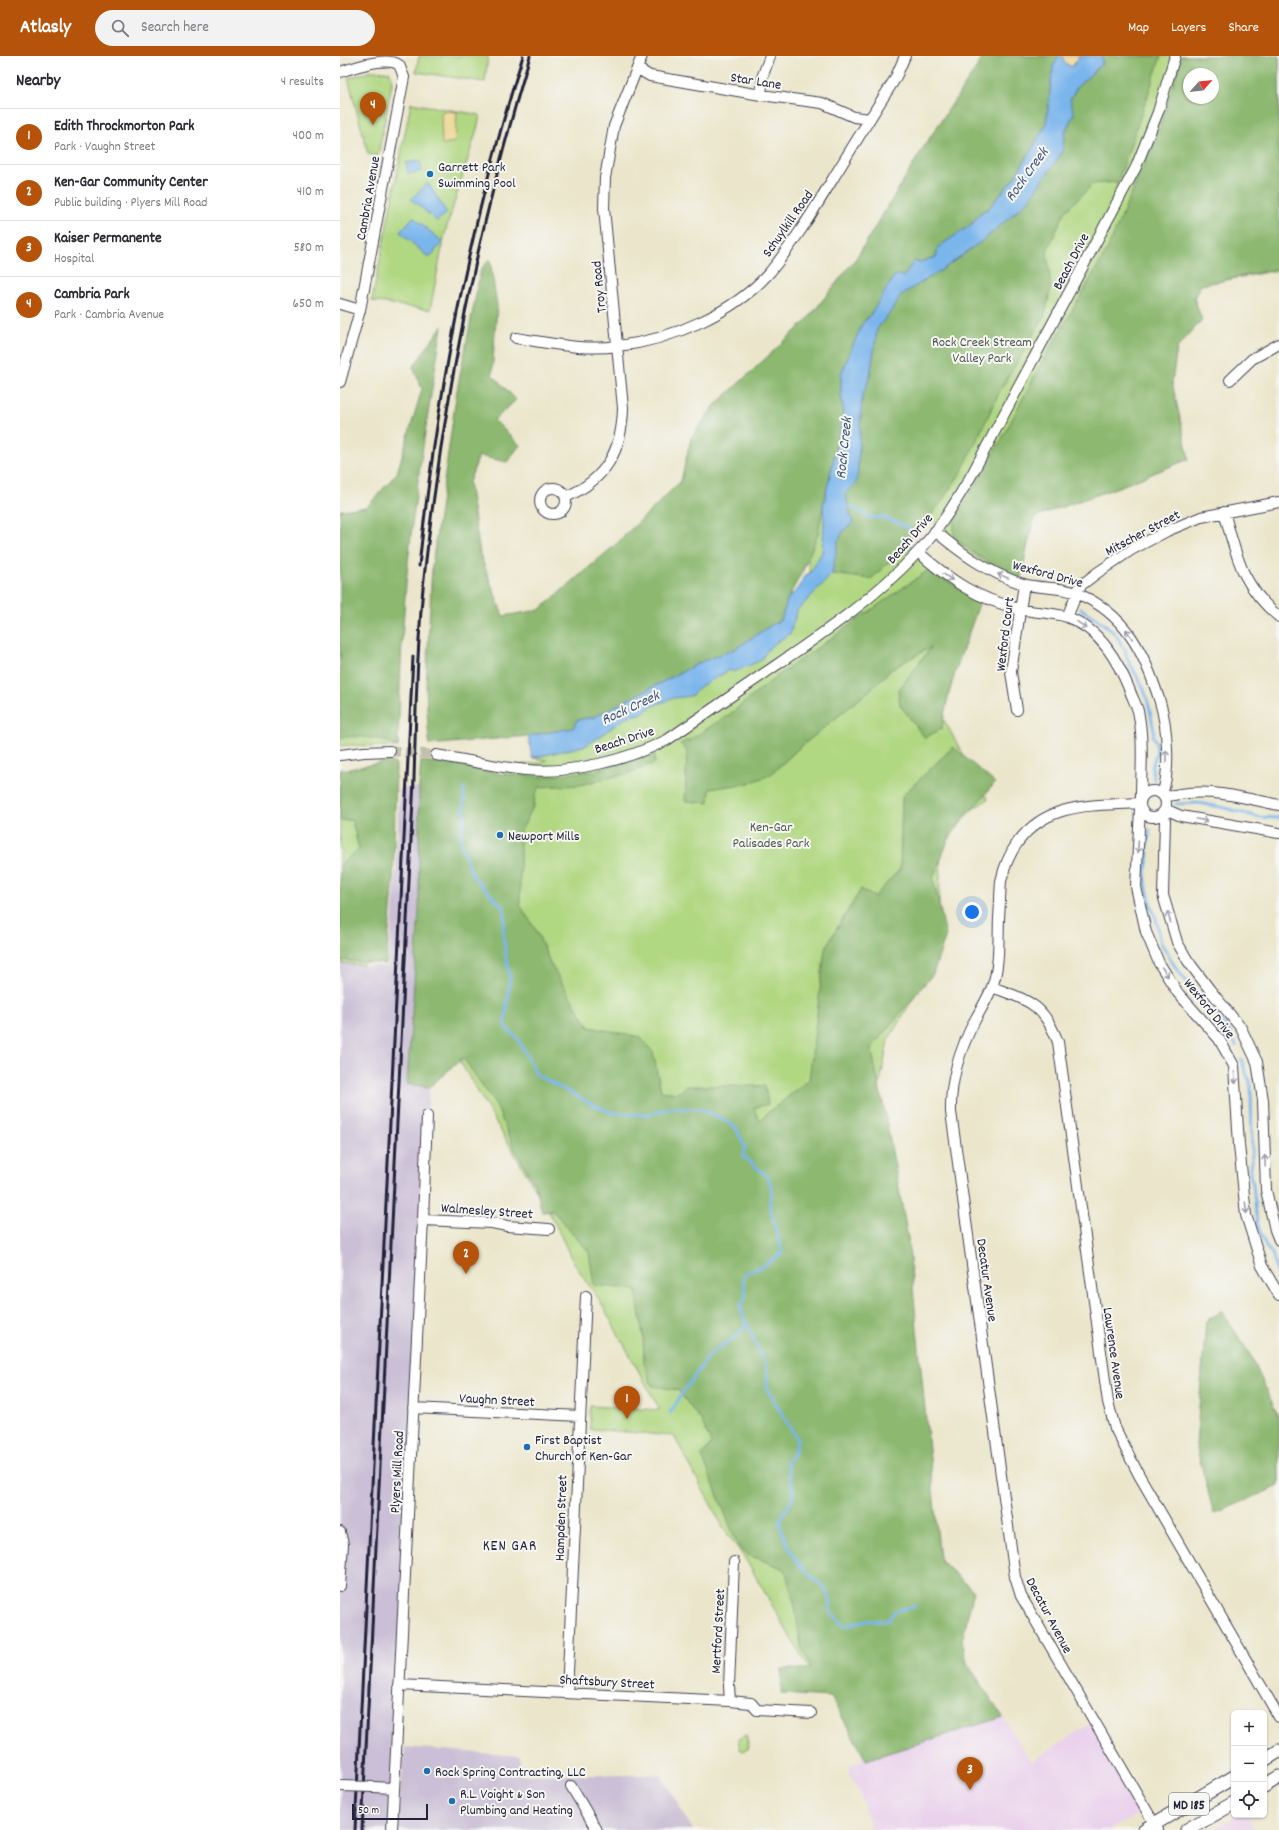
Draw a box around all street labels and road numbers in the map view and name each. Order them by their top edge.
street label: Star Lane [729,68,783,96]
street label: Cambria Avenue [352,155,386,242]
street label: Schuylkill Road [758,187,819,262]
street label: Beach Drive [1048,230,1095,294]
street label: Troy Road [587,260,613,314]
street label: Mitscher Street [1102,506,1184,562]
street label: Beach Drive [883,510,938,569]
street label: Wexford Drive [1010,556,1085,594]
street label: Wexford Court [991,596,1020,673]
street label: Beach Drive [592,722,657,760]
street label: Wexford Drive [1178,975,1239,1044]
street label: Walmesley Street [440,1199,533,1225]
street label: Decatur Avenue [970,1238,1002,1323]
street label: Lawrence Avenue [1097,1306,1129,1400]
street label: Vaughn Street [459,1389,535,1413]
street label: Plyers Mill Road [386,1430,410,1514]
street label: Hampden Street [551,1475,573,1562]
street label: Decatur Avenue [1020,1574,1077,1657]
street label: Mertford Street [707,1588,731,1674]
street label: Shaftsbury Street [559,1671,655,1695]
road number: MD 185 [1169,1793,1209,1815]

